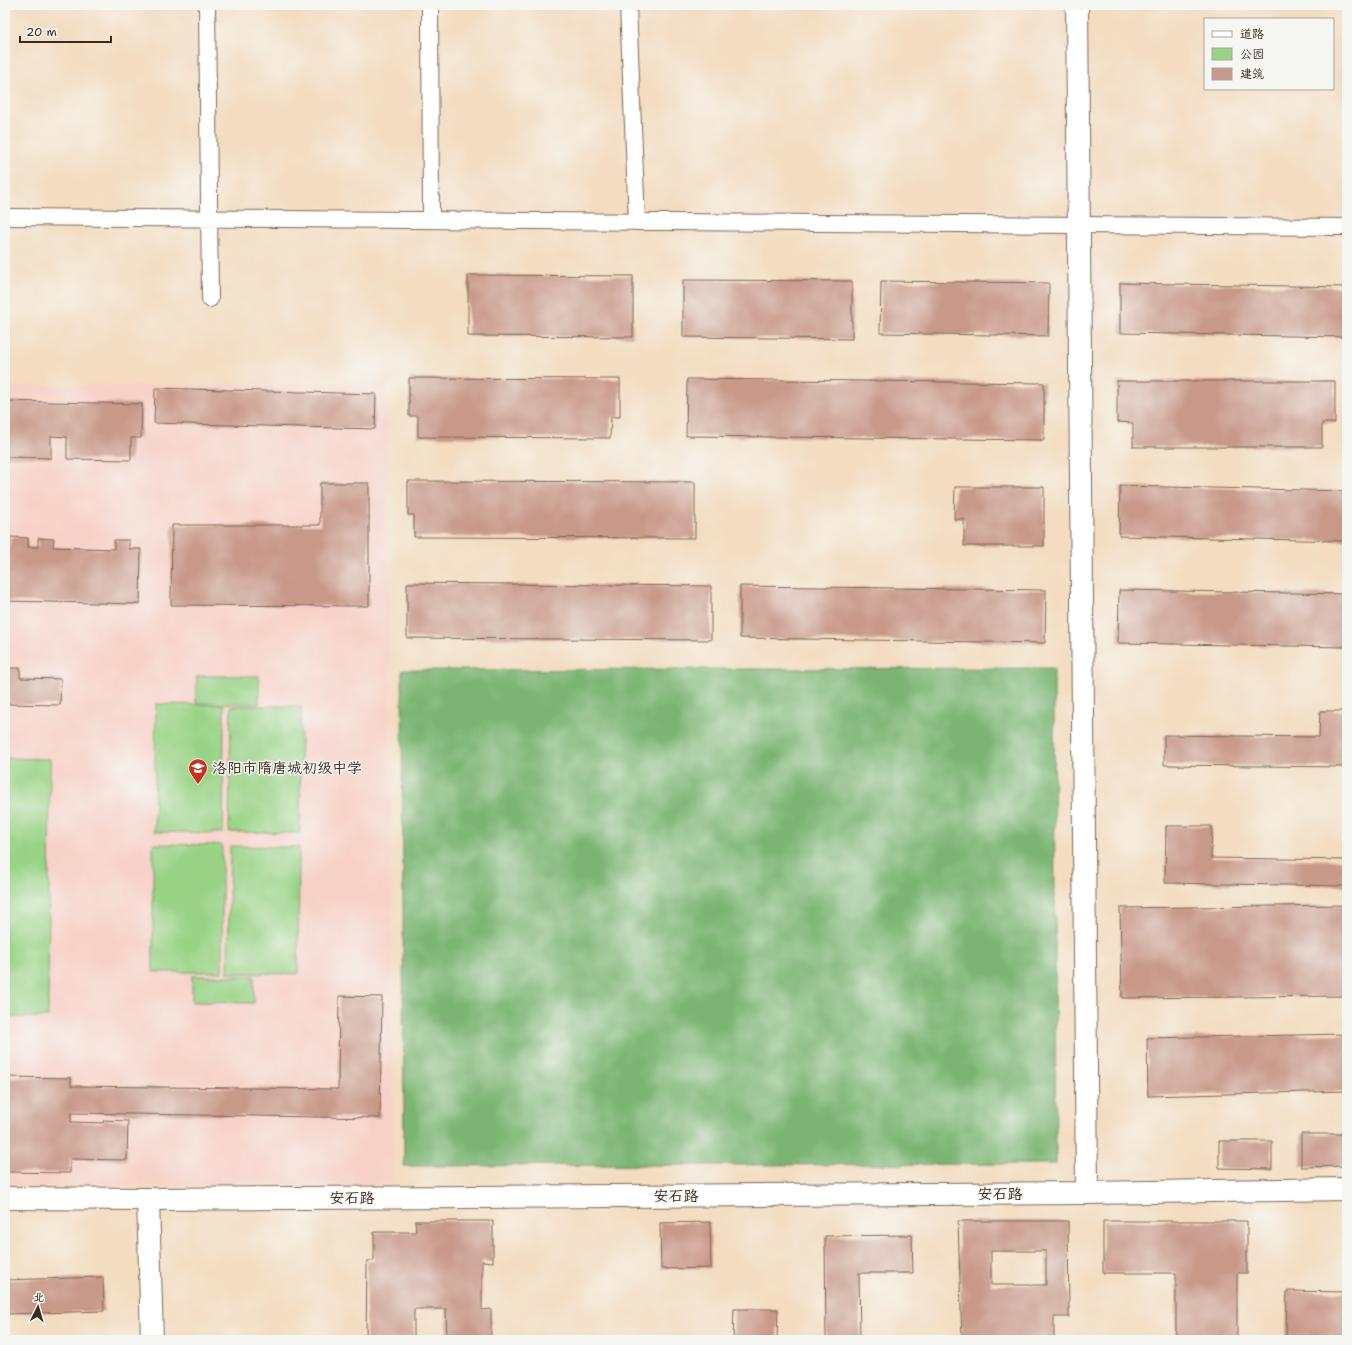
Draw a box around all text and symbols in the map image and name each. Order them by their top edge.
scale bar [20,18,111,44]
legend [1204,18,1334,90]
text: 20 m [26,24,57,40]
text: 道路 [1240,26,1264,42]
text: 公园 [1240,46,1264,62]
text: 建筑 [1240,66,1264,82]
school or university icon: 洛阳市隋唐城初级中学 [187,757,209,785]
place label: 洛阳市隋唐城初级中学 [212,758,362,778]
street label: 安石路 [977,1184,1023,1204]
street label: 安石路 [653,1186,699,1206]
street label: 安石路 [329,1188,375,1208]
north arrow [18,1287,58,1327]
text: 北 [33,1290,45,1305]

